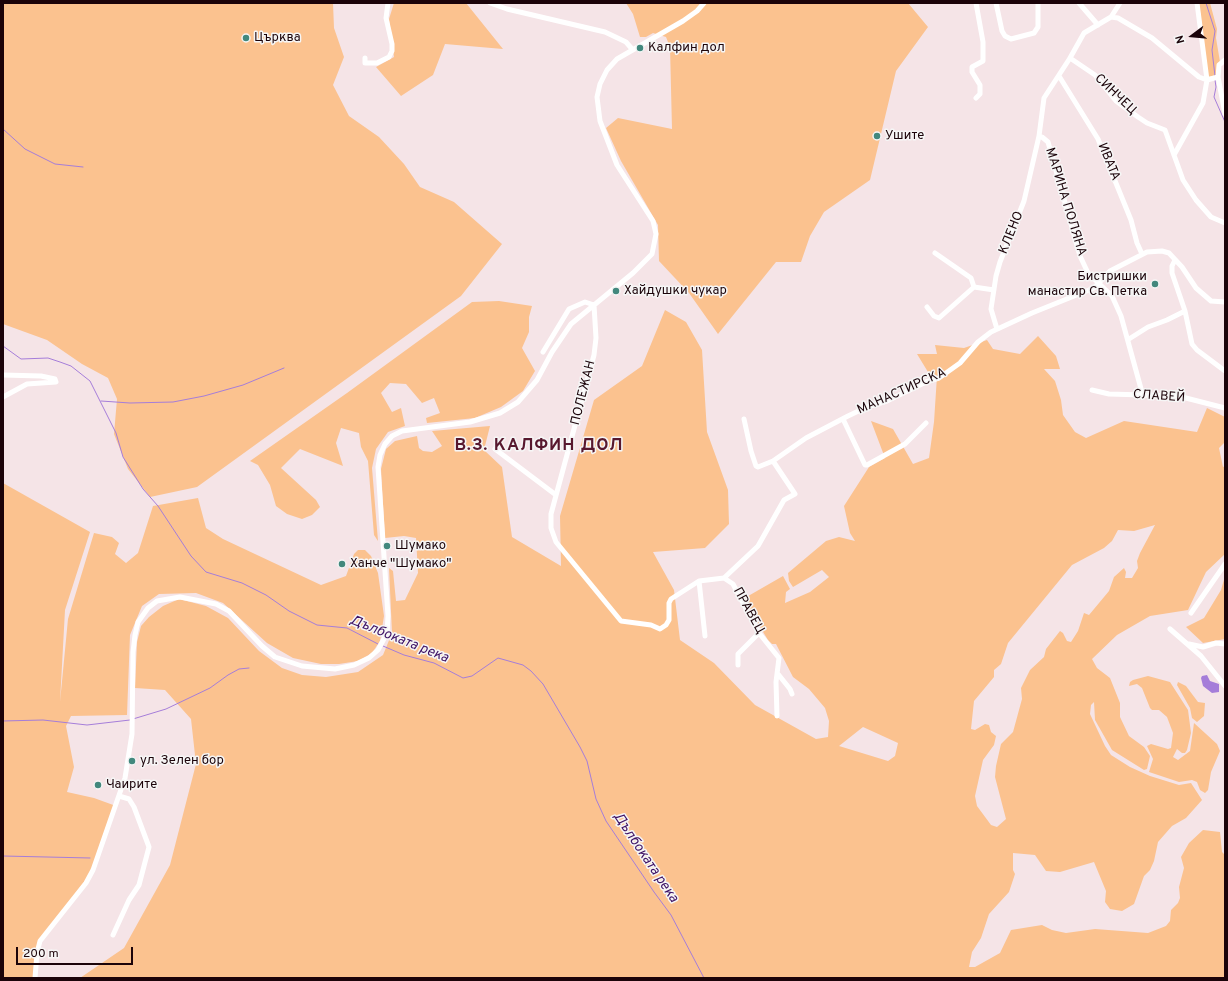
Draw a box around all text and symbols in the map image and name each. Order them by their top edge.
north arrow [1172,16,1212,56]
place label: Църква [254,30,301,46]
marker: Църква [241,33,251,43]
text: N [1173,34,1188,45]
place label: Калфин дол [648,40,725,56]
marker: Калфин дол [635,43,645,53]
street label: СИНЧЕЦ [1091,71,1139,119]
place label: Ушите [885,128,924,144]
marker: Ушите [872,131,882,141]
street label: ИВАТА [1093,141,1123,183]
street label: МАРИНА ПОЛЯНА [1041,146,1089,258]
street label: КЛЕНО [996,209,1028,257]
place label: Бистришки манастир Св. Петка [1028,269,1147,300]
marker: Бистришки манастир Св. Петка [1150,279,1160,289]
place label: Хайдушки чукар [624,283,727,299]
marker: Хайдушки чукар [611,286,621,296]
street label: ПОЛЕЖАН [568,359,600,427]
street label: МАНАСТИРСКА [855,365,949,419]
street label: СЛАВЕЙ [1132,387,1186,407]
district label: В.З. КАЛФИН ДОЛ [454,437,624,457]
place label: Шумако [395,538,446,554]
marker: Шумако [382,541,392,551]
place label: Ханче "Шумако" [350,556,451,572]
marker: Ханче "Шумако" [337,559,347,569]
street label: ПРАВЕЦ [729,585,767,637]
water label: Дълбоката река [347,613,451,667]
place label: ул. Зелен бор [140,753,224,769]
marker: ул. Зелен бор [127,756,137,766]
place label: Чаирите [106,777,157,793]
marker: Чаирите [93,780,103,790]
water label: Дълбоката река [609,810,681,906]
scale bar [18,939,135,965]
text: 200 m [23,946,59,962]

